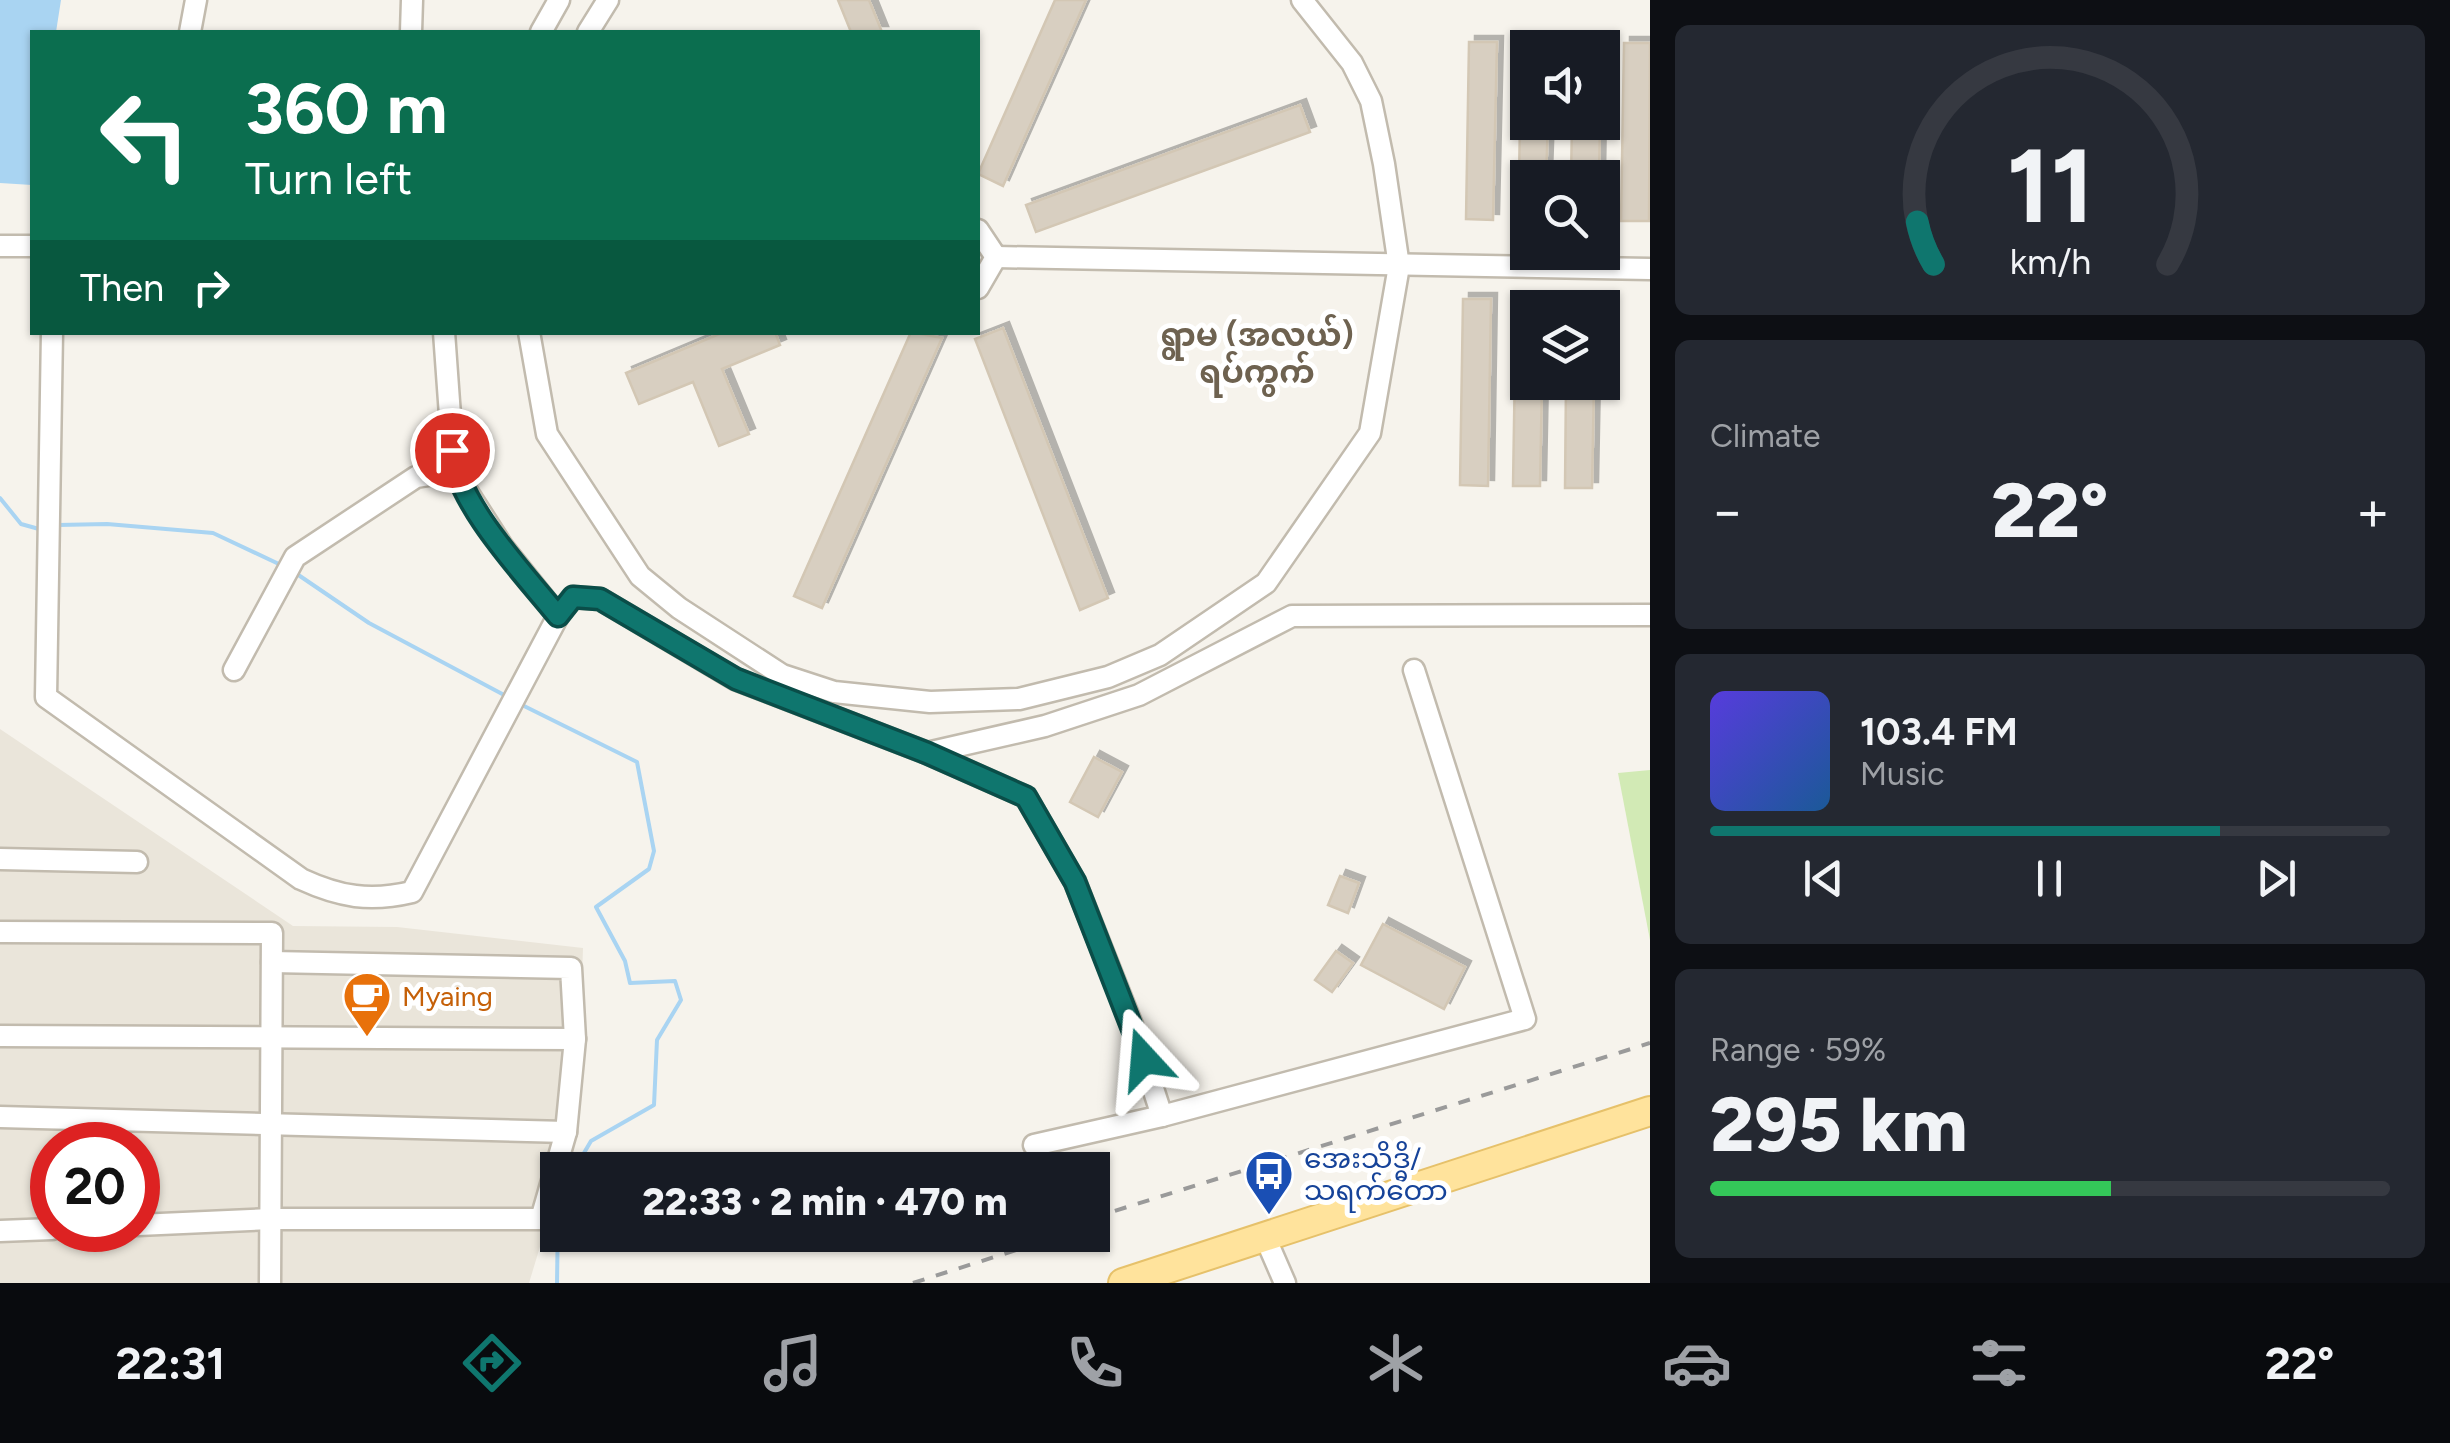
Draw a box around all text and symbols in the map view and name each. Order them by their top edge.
map controls [1510,30,1620,400]
button: sound [1510,30,1620,140]
text: 360 m [245,66,448,151]
icon: left [80,70,210,200]
text: 11 [2006,123,2094,248]
text: Turn left [245,151,412,205]
button: search [1510,160,1620,270]
text: km/h [2009,240,2091,283]
icon: right [184,260,239,315]
text: Then [80,265,164,311]
button: layers [1510,290,1620,400]
district label: ရွာမ (အလယ်) ရပ်ကွက် [1160,313,1354,398]
pin [410,408,495,493]
text: Climate [1710,417,1821,455]
icon: arrive [425,423,480,478]
text: 22° [1992,466,2108,556]
text: − [1710,478,1744,544]
text: + [2356,478,2390,544]
text: 103.4 FM [1860,709,2018,755]
text: Music [1860,755,1945,793]
icon: previous [1796,851,1851,906]
icon: pause [2022,851,2077,906]
icon: next [2249,851,2304,906]
cafe icon: Myaing [341,970,393,1038]
place label: Myaing [402,979,493,1013]
position arrow [1092,1007,1196,1111]
text: Range · 59% [1710,1031,1886,1069]
text: 295 km [1710,1080,1968,1170]
speed limit sign: 20 [30,1122,160,1252]
place label: အေးသိဒ္ဓိ/ သရက်တော [1304,1141,1448,1213]
bus stop icon: အေးသိဒ္ဓိ/ သရက်တော [1243,1148,1295,1216]
text: 22:33 · 2 min · 470 m [642,1179,1008,1225]
icon: directions [457,1328,527,1398]
icon: music [758,1328,828,1398]
icon: phone [1060,1328,1130,1398]
icon: climate [1361,1328,1431,1398]
icon: car [1662,1328,1732,1398]
icon: filters [1964,1328,2034,1398]
text: 22:31 [116,1336,225,1390]
text: 22° [2265,1336,2334,1390]

